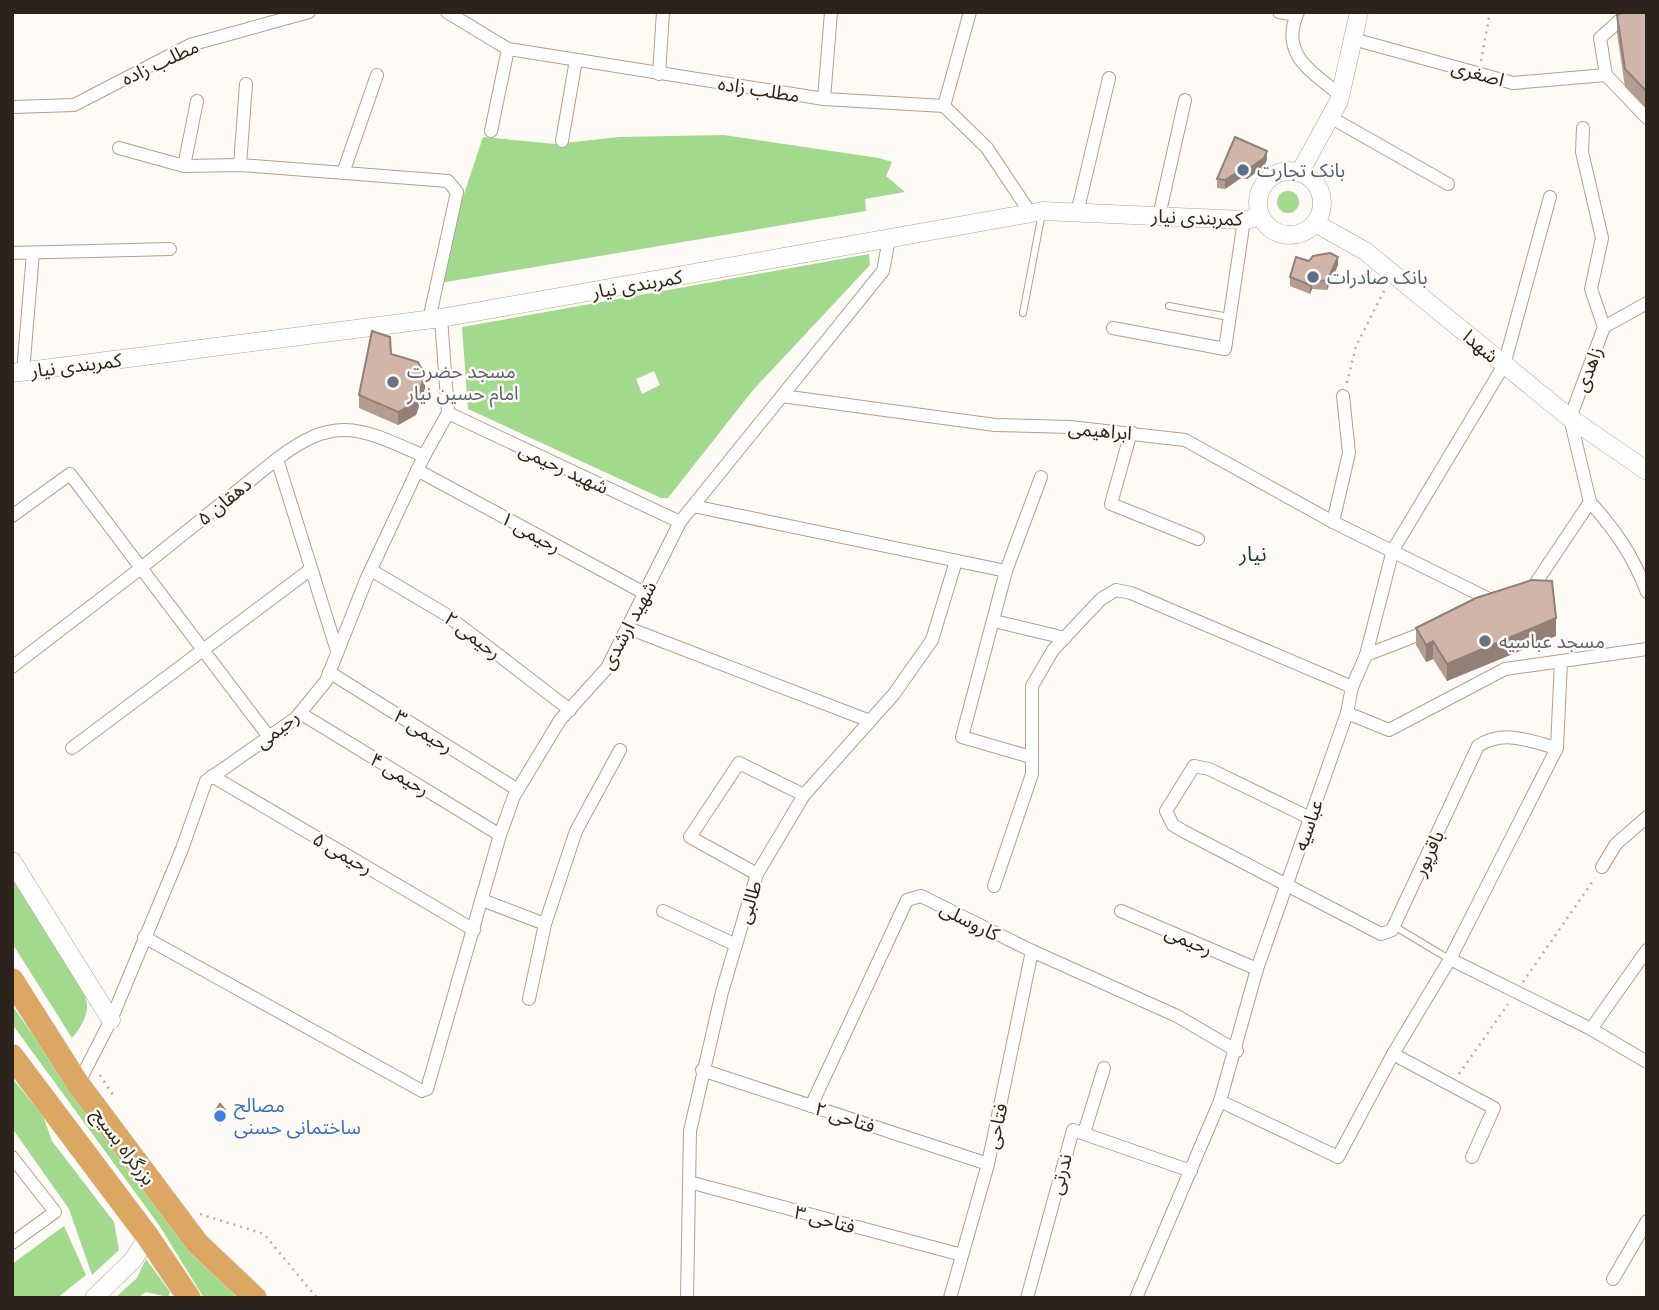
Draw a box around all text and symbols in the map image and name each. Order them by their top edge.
street label: مطلب زاده [118,35,202,90]
street label: اصغری [1449,55,1507,92]
street label: مطلب زاده [716,72,801,107]
place label: بانک تجارت [1257,159,1345,182]
marker: بانک تجارت [1235,162,1251,178]
street label: کمربندی نیار [1150,204,1244,231]
street label: کمربندی نیار [589,265,685,304]
place label: بانک صادرات [1327,266,1428,289]
marker: بانک صادرات [1305,269,1321,285]
street label: شهدا [1458,325,1503,368]
street label: زاهدی [1569,343,1608,395]
street label: کمربندی نیار [28,348,124,383]
place label: مسجد حضرت امام حسین نیار [406,360,519,408]
marker: مسجد حضرت امام حسین نیار [385,374,401,390]
street label: ابراهیمی [1067,416,1133,445]
street label: شهید رحیمی [515,438,612,499]
street label: دهقان ۵ [192,472,256,530]
street label: رحیمی ۱ [497,507,565,558]
district label: نیار [1238,542,1267,566]
street label: شهید ارشدی [596,577,661,673]
street label: رحیمی ۲ [440,607,506,664]
place label: مسجد عباسیه [1499,630,1605,653]
marker: مسجد عباسیه [1477,633,1493,649]
street label: رحیمی ۳ [390,704,457,758]
street label: رحیمی [251,705,304,754]
street label: رحیمی ۴ [366,748,434,801]
street label: عباسیه [1289,796,1328,854]
street label: رحیمی ۵ [309,827,377,880]
street label: باقرپور [1408,827,1450,881]
street label: طالبی [732,878,767,926]
street label: کاروسلی [936,897,1004,947]
street label: رحیمی [1162,920,1216,961]
place label: مصالح ساختمانی حسنی [234,1094,361,1139]
street label: فتاحی ۲ [812,1097,878,1138]
street label: فتاحی [980,1101,1013,1151]
street label: بزرگراه بسیج [85,1103,160,1192]
marker: مصالح ساختمانی حسنی [212,1108,228,1124]
street label: ندرتی [1044,1151,1077,1197]
street label: فتاحی ۳ [792,1200,858,1239]

